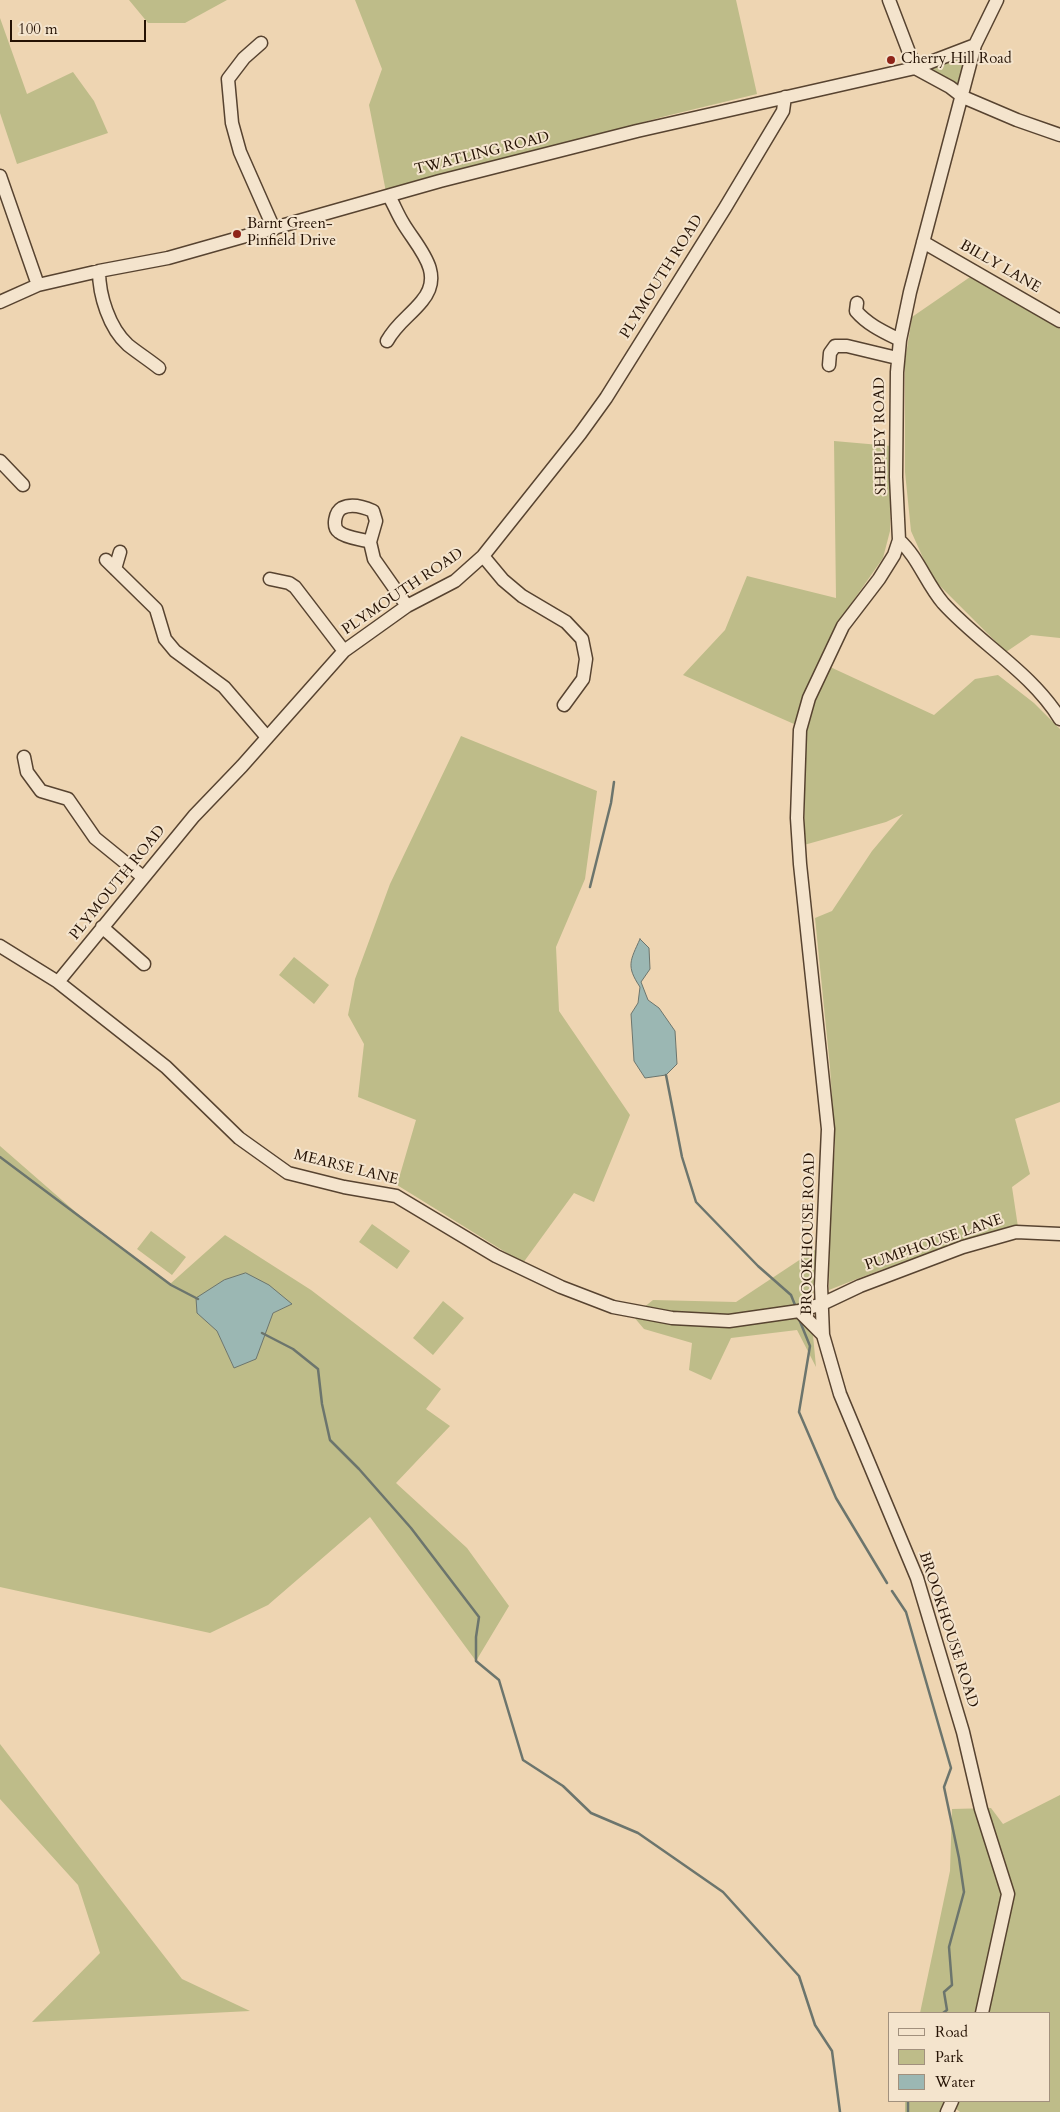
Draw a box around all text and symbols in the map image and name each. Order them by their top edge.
scale bar [12,10,149,42]
text: 100 m [18,19,58,39]
place label: Cherry Hill Road [901,51,1012,69]
marker: Cherry Hill Road [885,54,897,66]
street label: TWATLING ROAD [413,129,551,179]
street label: PLYMOUTH ROAD [617,212,707,342]
place label: Barnt Green- Pinfield Drive [247,216,336,251]
marker: Barnt Green- Pinfield Drive [231,228,243,240]
street label: BILLY LANE [956,237,1044,297]
street label: SHEPLEY ROAD [871,377,891,495]
street label: PLYMOUTH ROAD [339,545,467,639]
street label: PLYMOUTH ROAD [66,822,170,944]
street label: MEARSE LANE [292,1146,400,1190]
street label: BROOKHOUSE ROAD [799,1153,819,1315]
street label: PUMPHOUSE LANE [863,1211,1005,1275]
street label: BROOKHOUSE ROAD [914,1550,982,1710]
legend [888,2012,1050,2102]
text: Road [935,2022,968,2042]
text: Park [935,2047,964,2067]
text: Water [935,2072,975,2092]

